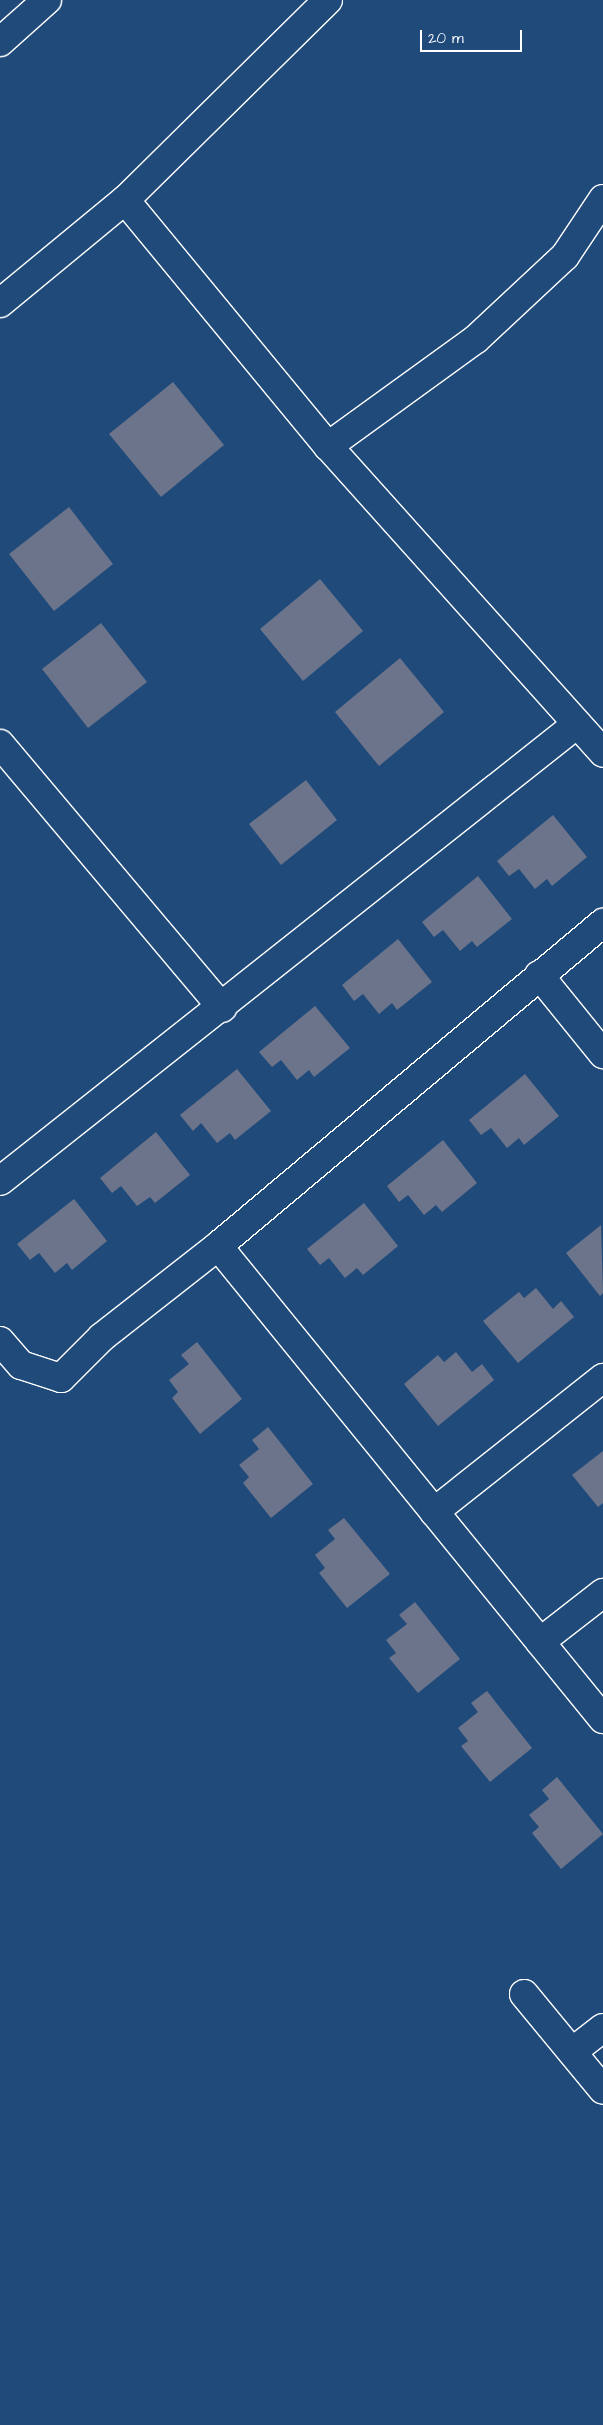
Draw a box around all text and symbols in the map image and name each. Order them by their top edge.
scale bar [423,20,526,52]
text: 20 m [428,28,464,49]

